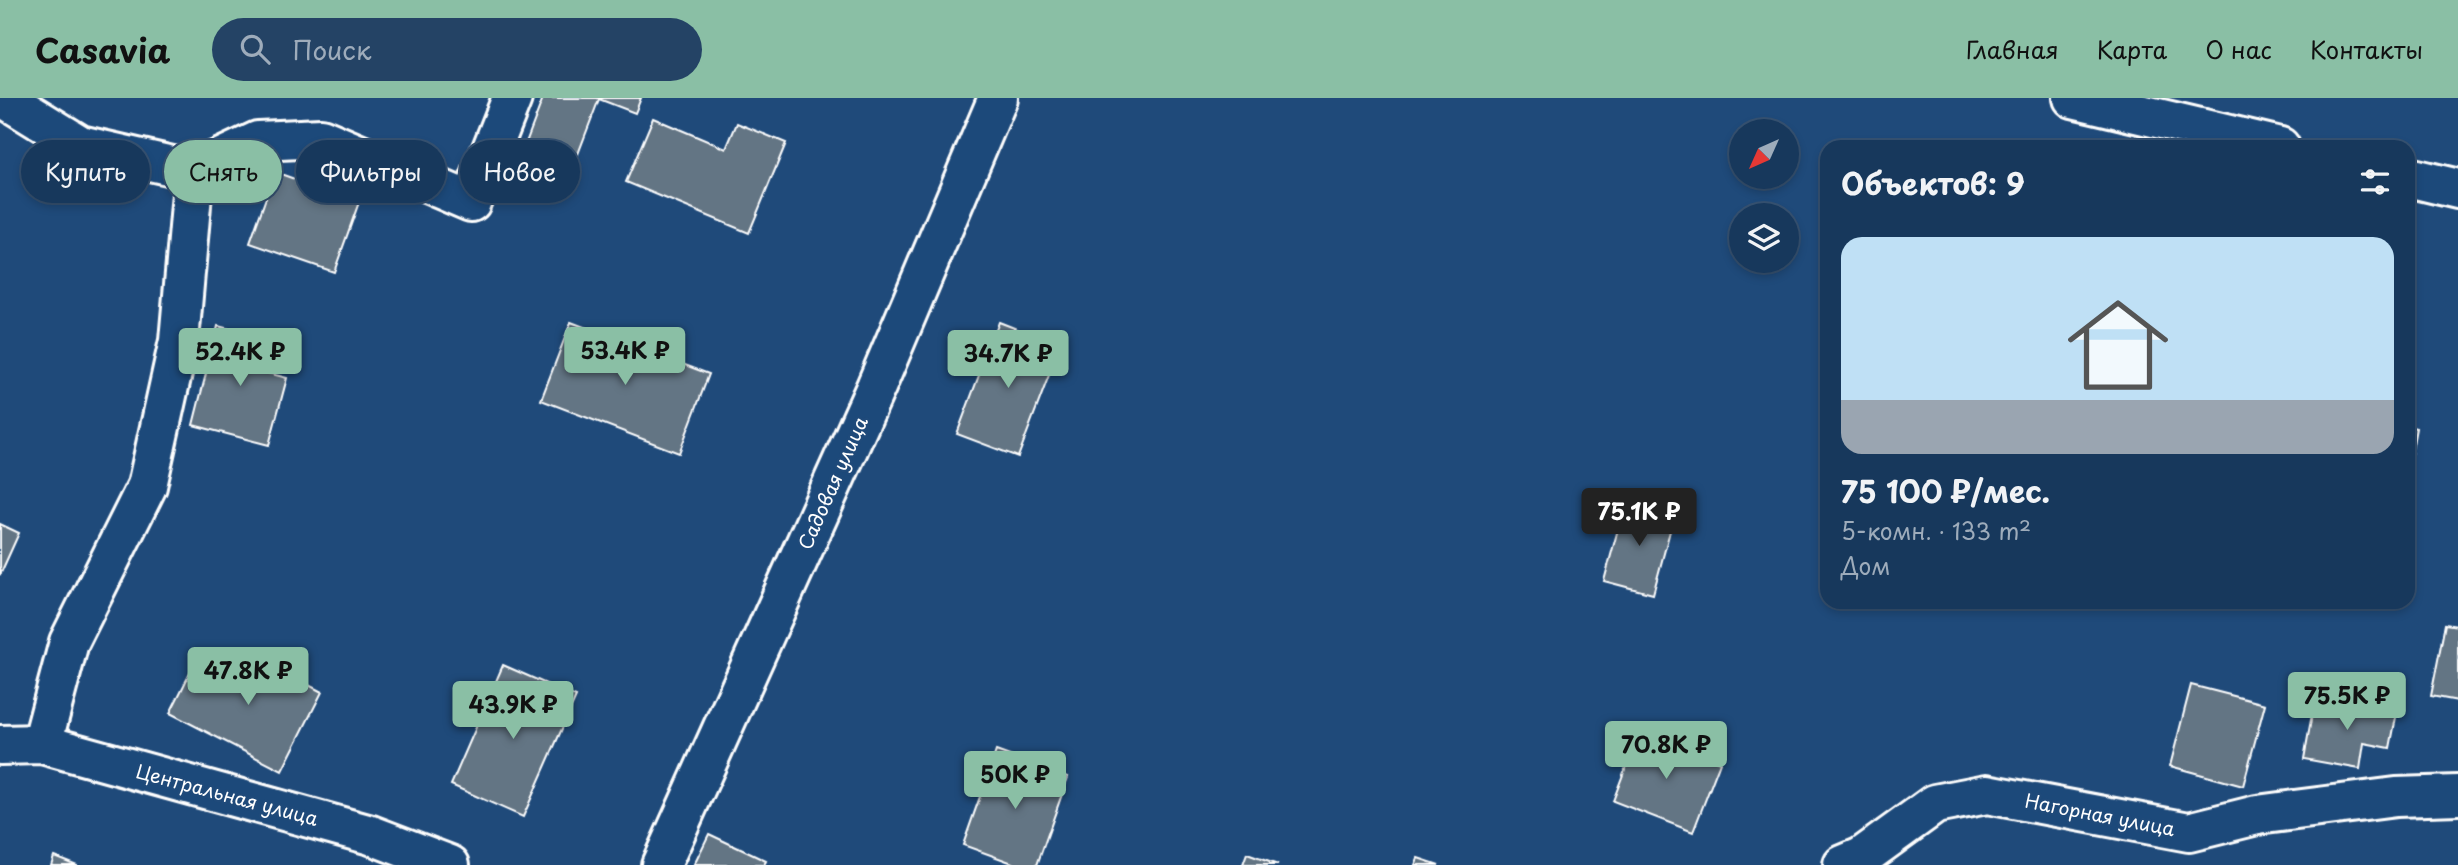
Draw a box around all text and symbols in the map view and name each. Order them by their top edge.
search box [212,18,702,81]
text: Casavia [35,24,170,74]
icon: search [236,30,274,68]
text: Поиск [292,30,371,69]
text: Главная [1966,31,2059,67]
text: Карта [2097,31,2167,67]
text: О нас [2205,31,2272,67]
text: Контакты [2310,31,2423,67]
north arrow [1729,119,1799,189]
map controls [1729,119,1799,273]
chip: Купить [21,140,150,203]
chip: Снять [164,140,282,203]
chip: Фильтры [296,140,446,203]
chip: Новое [460,140,580,203]
text: Объектов: 9 [1841,160,2025,205]
icon: filters [2356,163,2394,201]
button: layers [1729,203,1799,273]
icon: home [2055,282,2181,408]
pin: 52.4K ₽ [175,328,305,388]
pin: 53.4K ₽ [560,328,690,387]
pin: 34.7K ₽ [943,330,1073,390]
text: 53.4K ₽ [580,332,670,367]
text: 52.4K ₽ [195,333,285,368]
text: 34.7K ₽ [964,335,1052,370]
street label: Садовая улица [790,412,874,554]
text: 75 100 ₽/мес. [1841,468,2050,513]
pin: 75.1K ₽ [1574,489,1704,548]
text: 75.1K ₽ [1598,493,1680,528]
text: 5-комн. · 133 m² [1841,513,2031,548]
text: Дом [1841,548,1890,583]
pin: 47.8K ₽ [183,648,313,707]
text: 47.8K ₽ [203,652,293,687]
pin: 75.5K ₽ [2282,672,2412,732]
text: 75.5K ₽ [2304,677,2390,712]
pin: 43.9K ₽ [448,682,578,741]
text: 43.9K ₽ [468,686,558,721]
pin: 70.8K ₽ [1601,722,1731,781]
text: 70.8K ₽ [1621,726,1711,761]
pin: 50K ₽ [966,752,1064,811]
street label: Центральная улица [133,756,321,832]
text: 50K ₽ [980,756,1050,791]
street label: Нагорная улица [2023,786,2178,842]

